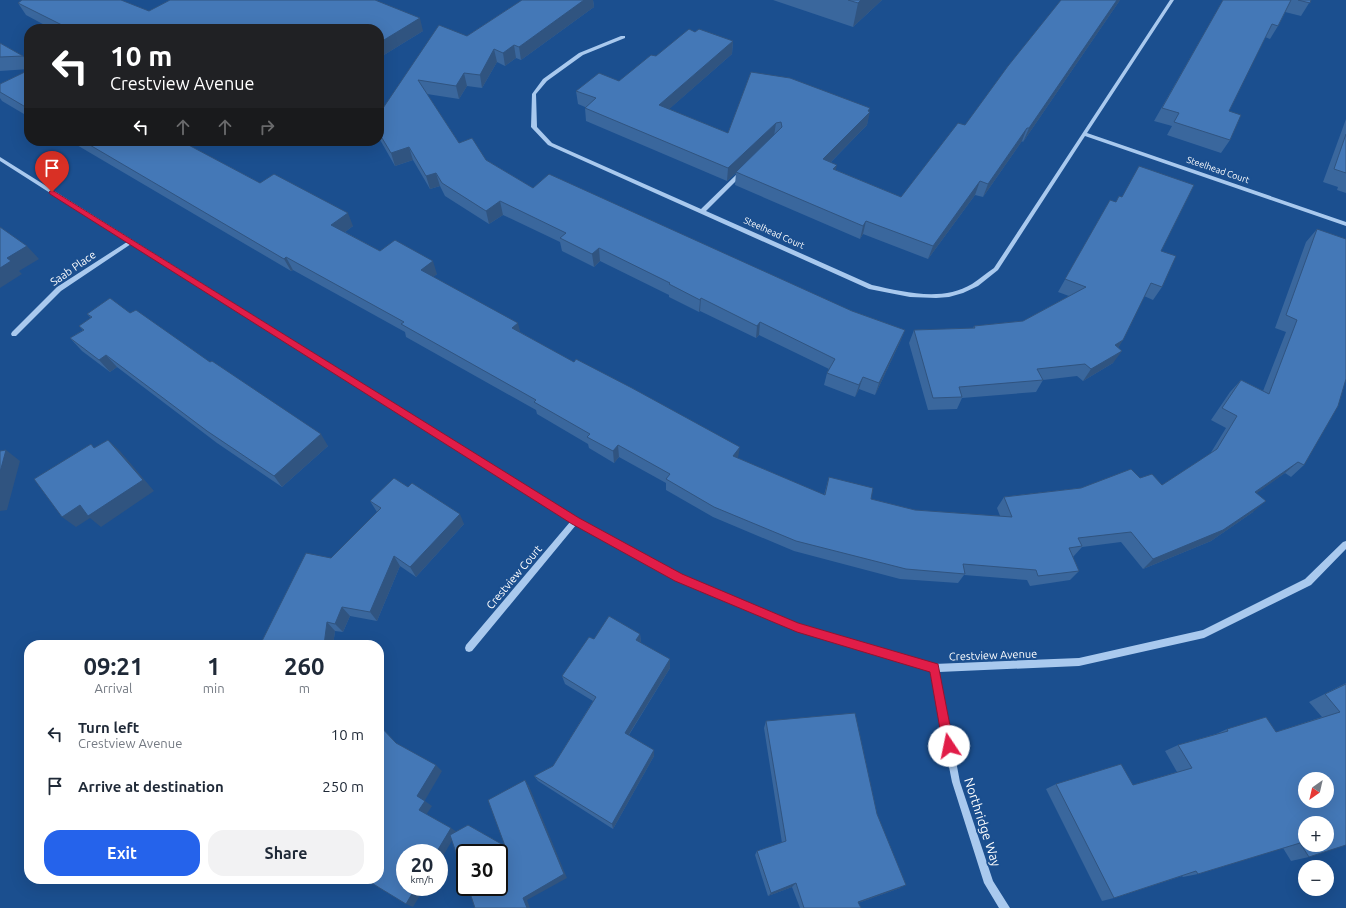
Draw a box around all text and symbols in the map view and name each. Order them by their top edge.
icon: left [44,40,96,92]
text: 10 m [110,40,172,71]
text: Crestview Avenue [110,73,255,93]
icon: left [130,116,152,138]
icon: ahead [172,116,194,138]
icon: ahead [214,116,236,138]
icon: right [256,116,278,138]
pin [35,151,69,192]
street label: Steelhead Court [1185,155,1251,186]
icon: arrive [41,157,63,179]
street label: Steelhead Court [742,215,806,251]
street label: Saab Place [48,248,98,288]
street label: Crestview Court [484,542,544,611]
street label: Crestview Avenue [949,647,1037,663]
text: 09:21 [83,653,143,680]
text: 1 [207,653,220,680]
text: 260 [284,653,325,680]
text: Arrival [94,681,132,695]
text: min [203,681,225,695]
text: m [299,681,310,695]
text: Turn left [78,719,139,736]
icon: left [44,723,66,745]
position arrow [928,725,970,767]
text: 10 m [331,726,364,743]
text: Crestview Avenue [78,736,182,750]
north arrow [1298,772,1334,808]
map controls [1298,772,1334,896]
icon: arrive [44,775,66,797]
street label: Northridge Way [962,776,1004,868]
text: Arrive at destination [78,778,224,795]
text: 250 m [322,778,364,795]
button: + [1298,816,1334,852]
button: Exit [44,830,200,876]
button: Share [208,830,364,876]
speed limit sign: 30 [456,844,508,896]
text: 20 [411,853,433,876]
button: − [1298,860,1334,896]
text: km/h [410,874,434,885]

